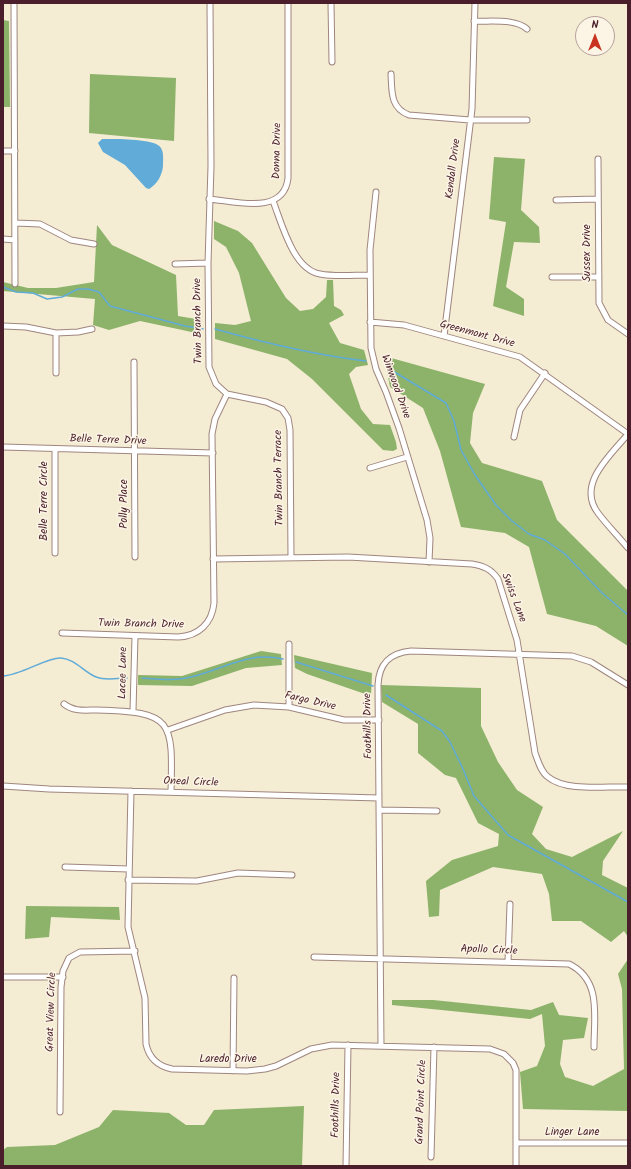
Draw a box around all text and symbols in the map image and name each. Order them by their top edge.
north arrow [575,16,615,56]
text: N [592,16,598,34]
street label: Donna Drive [271,123,285,179]
street label: Kendall Drive [444,138,464,200]
street label: Sussex Drive [581,224,595,282]
street label: Twin Branch Drive [192,278,206,364]
street label: Greenmont Drive [438,319,516,351]
street label: Winwood Drive [377,353,413,421]
street label: Twin Branch Terrace [273,430,287,526]
street label: Belle Terre Drive [69,433,147,449]
street label: Belle Terre Circle [38,461,52,541]
street label: Polly Place [118,479,132,529]
street label: Swiss Lane [498,572,528,624]
street label: Twin Branch Drive [98,618,184,632]
street label: Lacee Lane [117,647,131,699]
street label: Fargo Drive [283,690,337,714]
street label: Foothills Drive [362,693,376,759]
street label: Oneal Circle [163,775,219,791]
street label: Apollo Circle [460,943,518,959]
street label: Great View Circle [44,972,60,1052]
street label: Laredo Drive [199,1053,257,1067]
street label: Grand Point Circle [414,1059,430,1145]
street label: Foothills Drive [330,1072,344,1138]
street label: Linger Lane [545,1126,599,1140]

